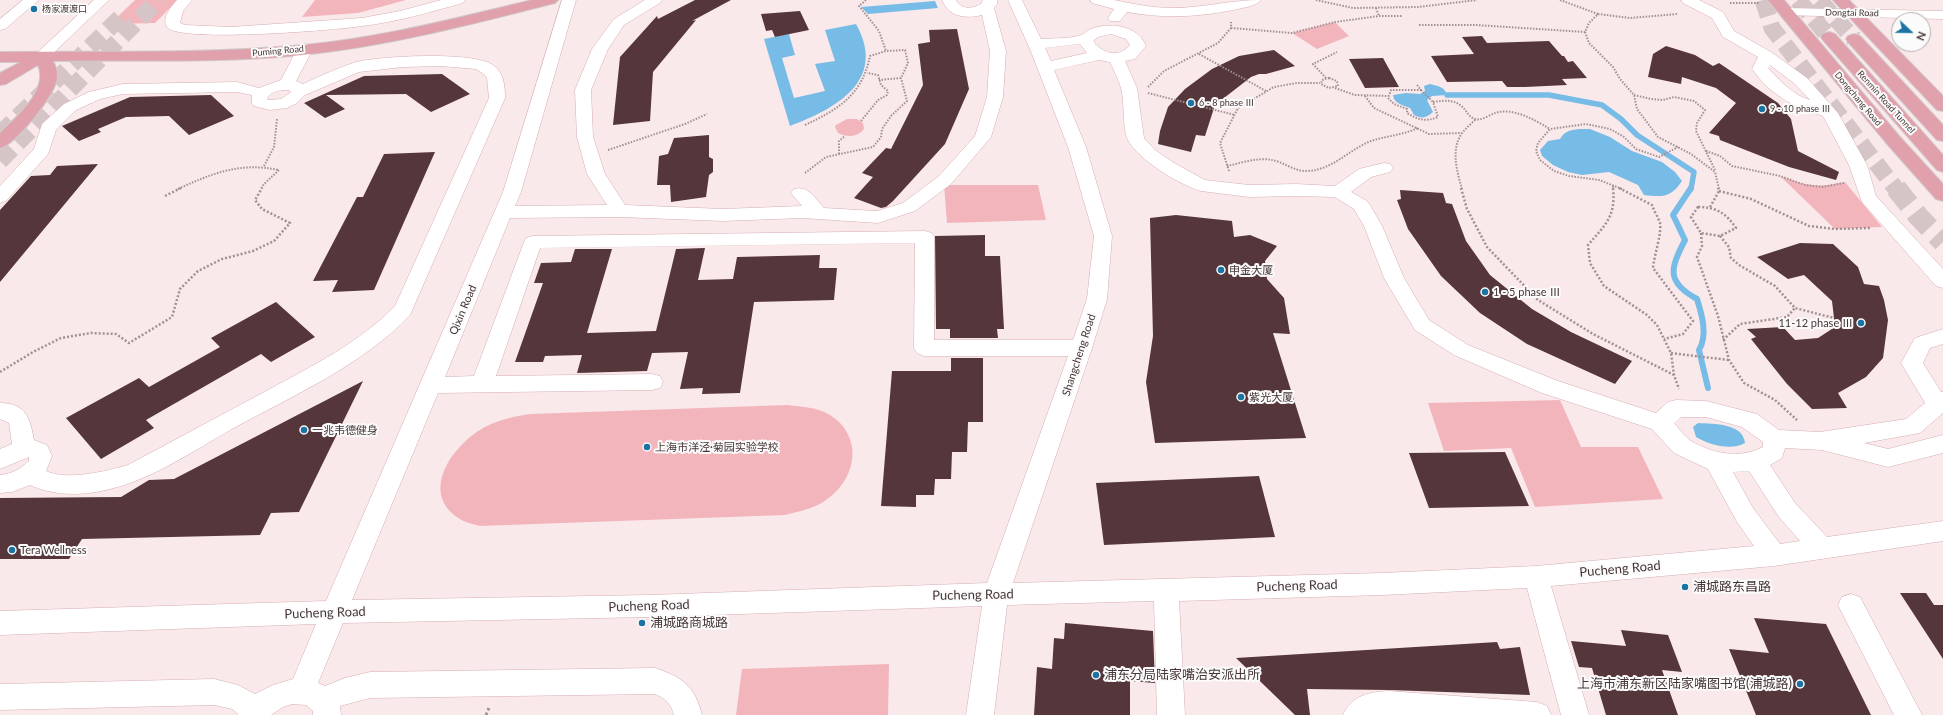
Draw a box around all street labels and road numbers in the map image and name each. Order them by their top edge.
street label: Dongtai Road [1825,7,1879,19]
street label: Puming Road [252,43,304,59]
street label: Renmin Road Tunnel [1855,68,1917,136]
street label: Dongchang Road [1832,70,1884,128]
street label: Qixin Road [447,283,479,337]
street label: Shangcheng Road [1060,312,1098,398]
street label: Pucheng Road [1579,558,1661,580]
street label: Pucheng Road [1256,577,1338,595]
street label: Pucheng Road [932,586,1014,604]
street label: Pucheng Road [608,597,690,615]
street label: Pucheng Road [284,604,366,622]

